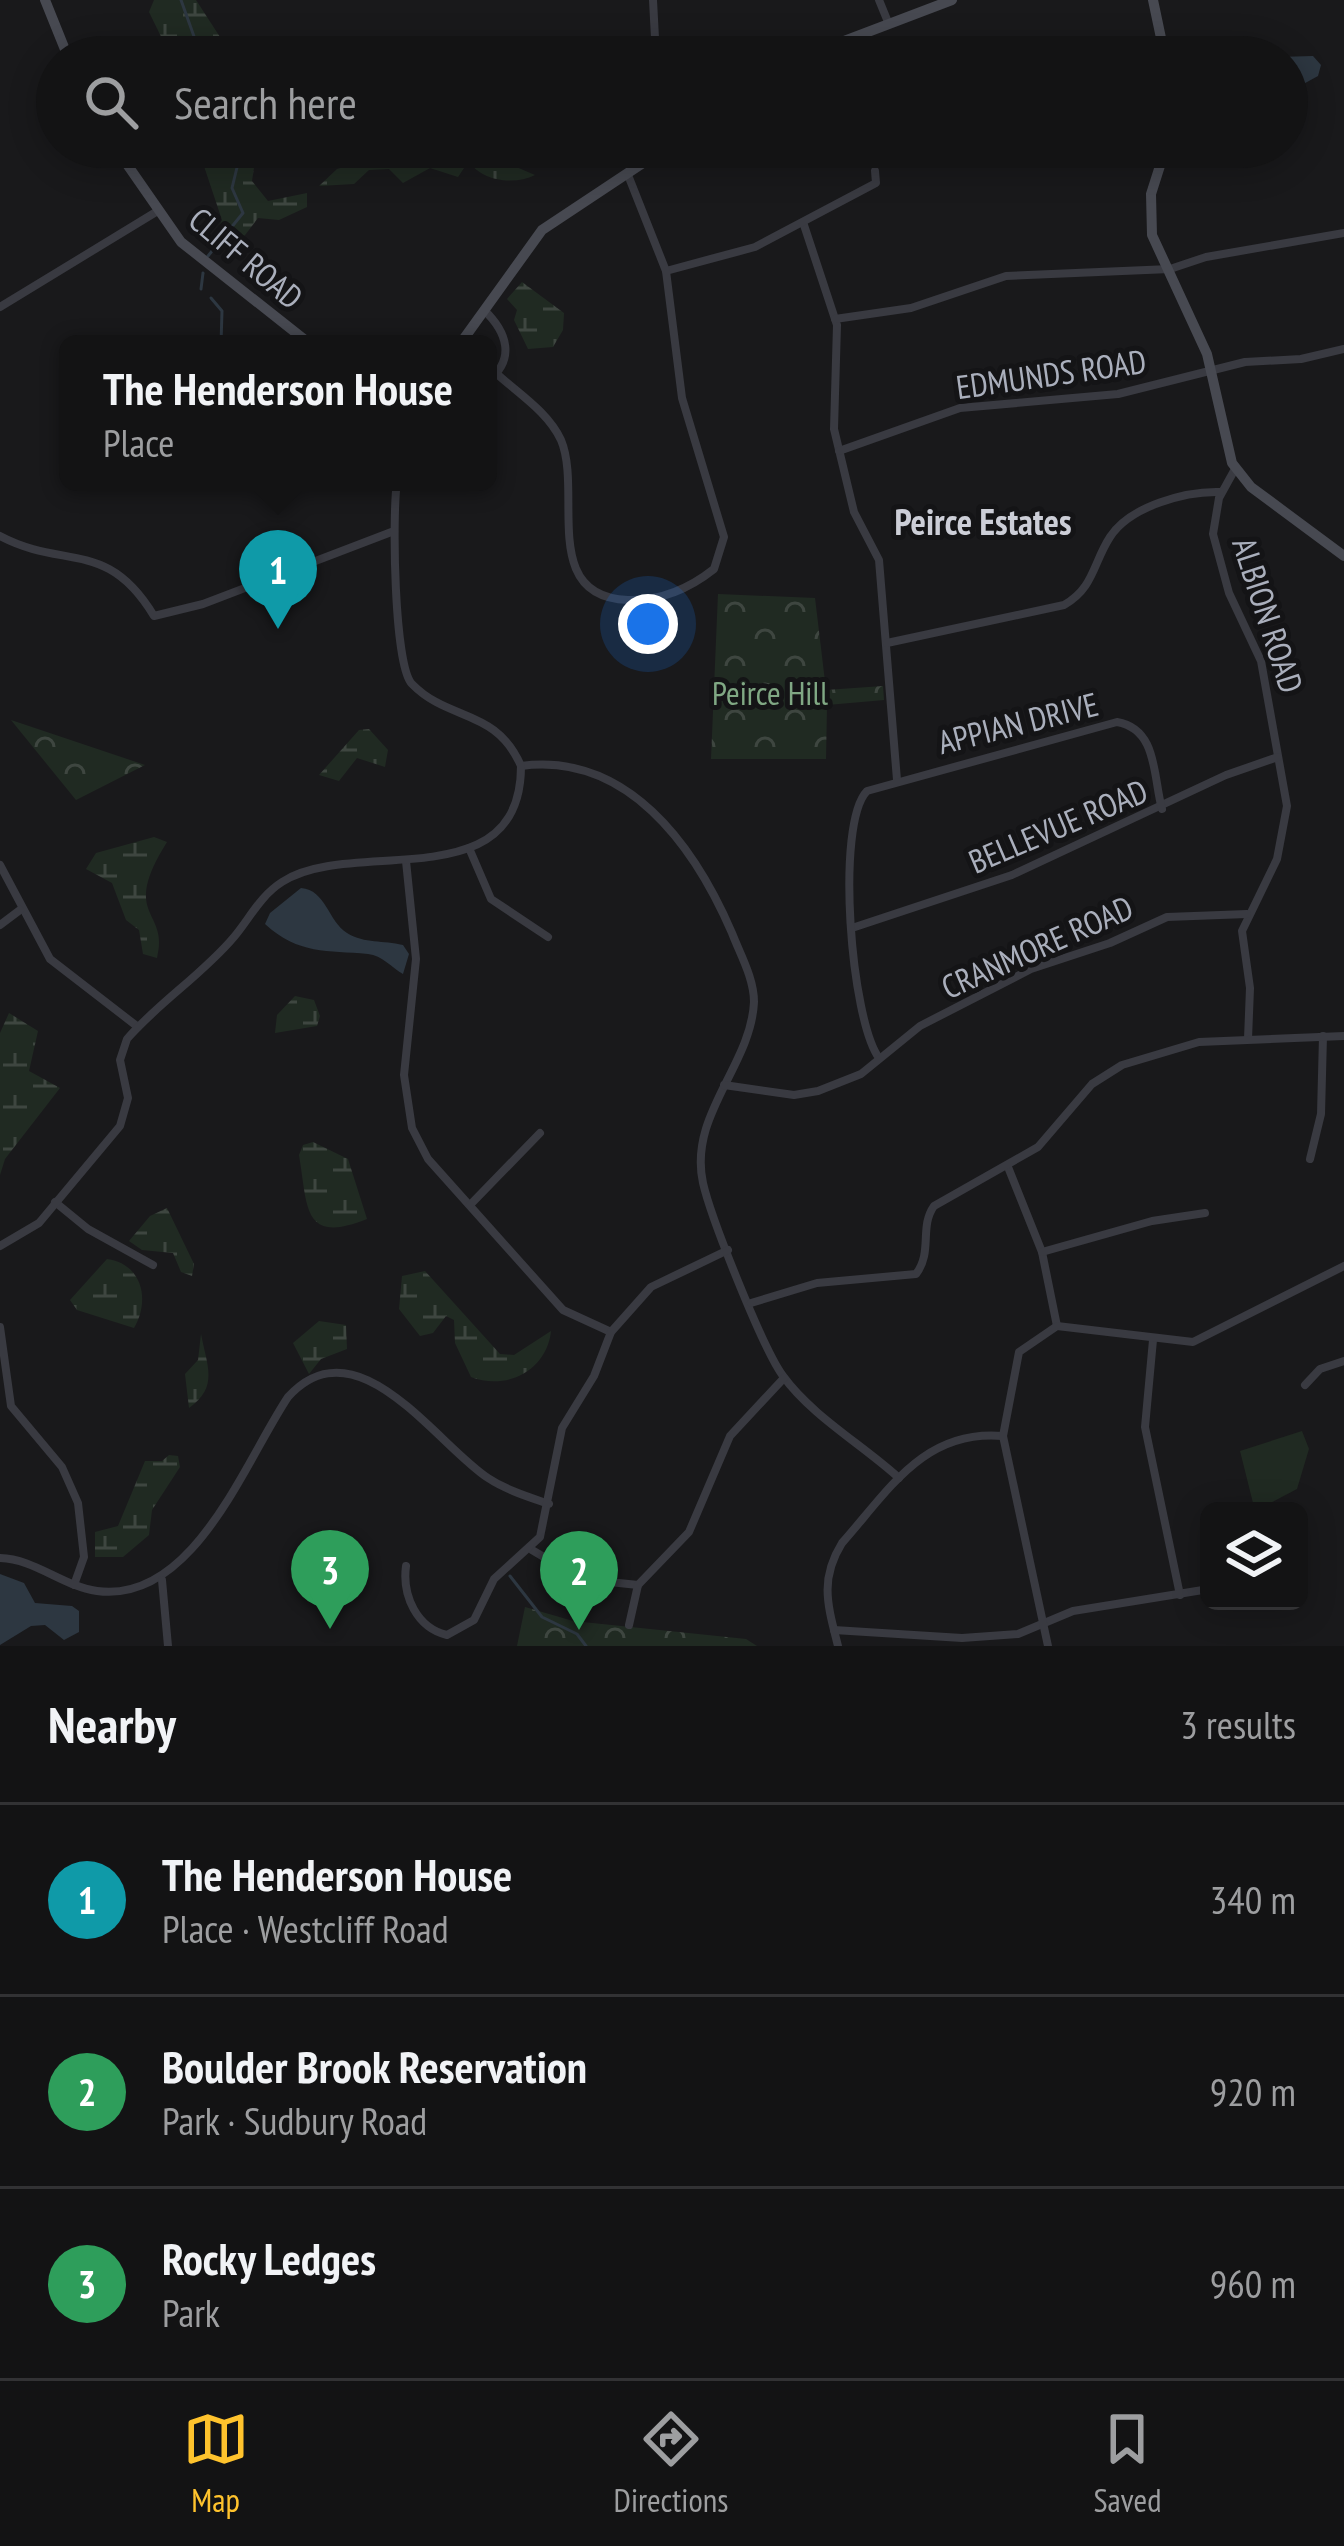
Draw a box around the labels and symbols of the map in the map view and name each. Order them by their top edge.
street label: CLIFF ROAD [180,197,312,318]
street label: EDMUNDS ROAD [953,339,1149,408]
district label: Peirce Estates [895,498,1071,545]
pin: 1 [239,530,317,629]
street label: ALBION ROAD [1223,532,1314,698]
your location [618,594,678,654]
park label: Peirce Hill [712,671,828,714]
street label: APPIAN DRIVE [933,682,1103,763]
street label: BELLEVUE ROAD [962,769,1154,882]
street label: CRANMORE ROAD [934,885,1139,1008]
pin: 3 [291,1530,369,1629]
pin: 2 [540,1531,618,1630]

